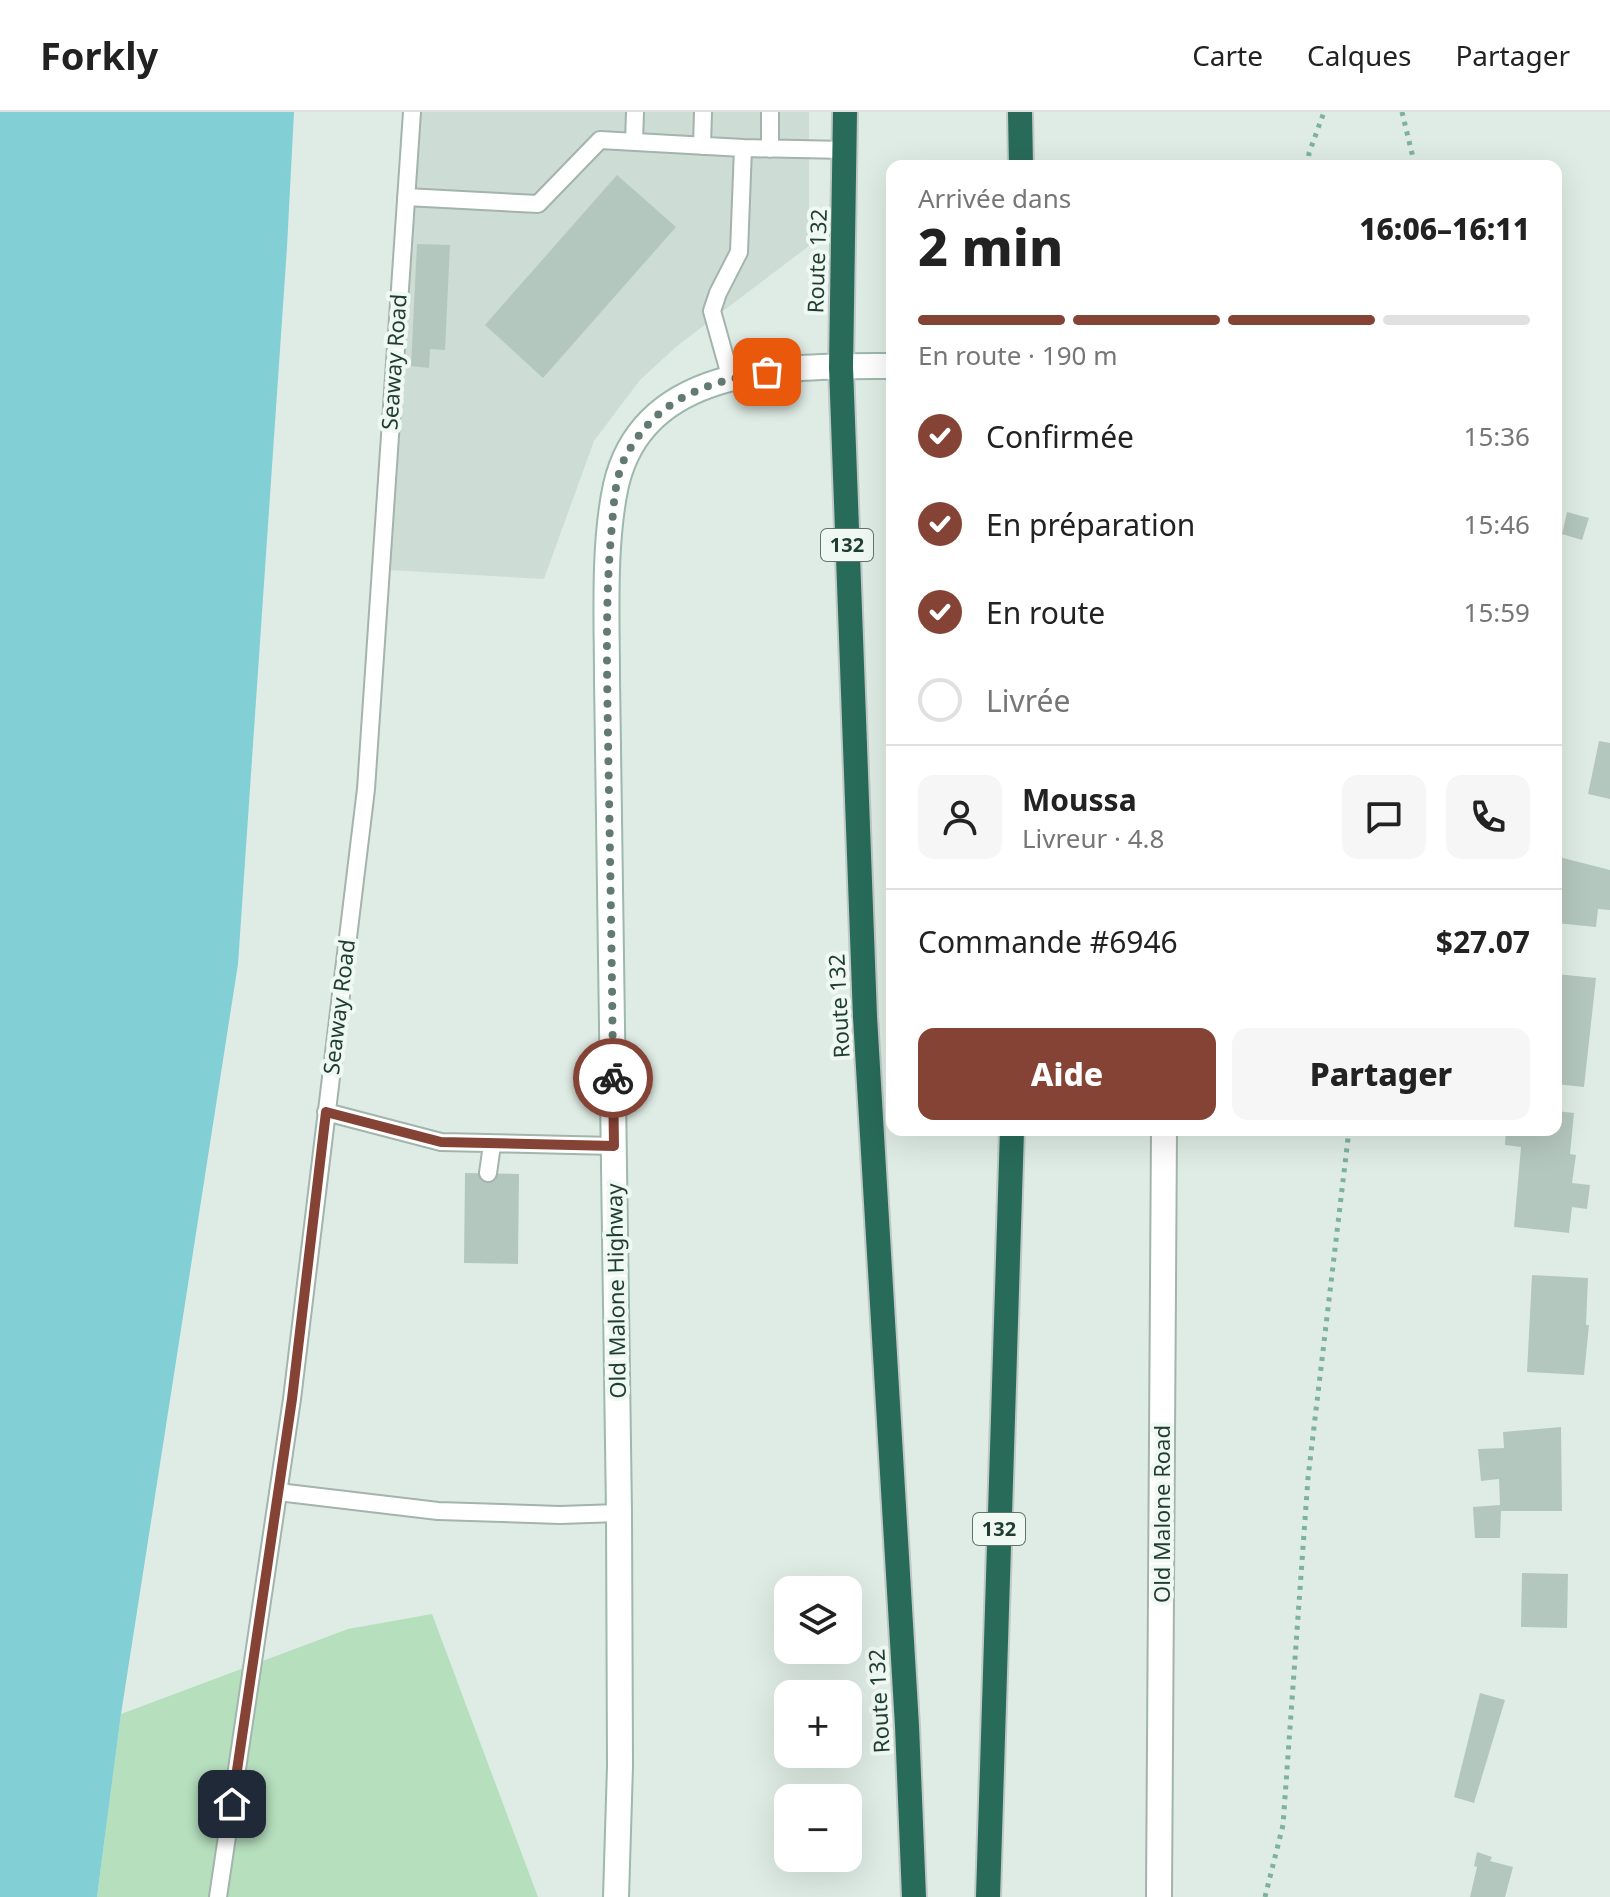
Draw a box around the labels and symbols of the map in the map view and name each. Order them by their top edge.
street label: Route 132 [799,208,833,314]
street label: Seaway Road [373,293,413,431]
pin [733,338,801,406]
road number: 132 [821,529,873,561]
street label: Seaway Road [315,937,361,1076]
street label: Route 132 [820,953,856,1059]
courier [573,1038,653,1118]
street label: Old Malone Highway [598,1182,632,1399]
street label: Old Malone Road [1146,1425,1176,1603]
road number: 132 [973,1513,1025,1545]
street label: Route 132 [860,1648,896,1754]
pin [198,1770,266,1838]

